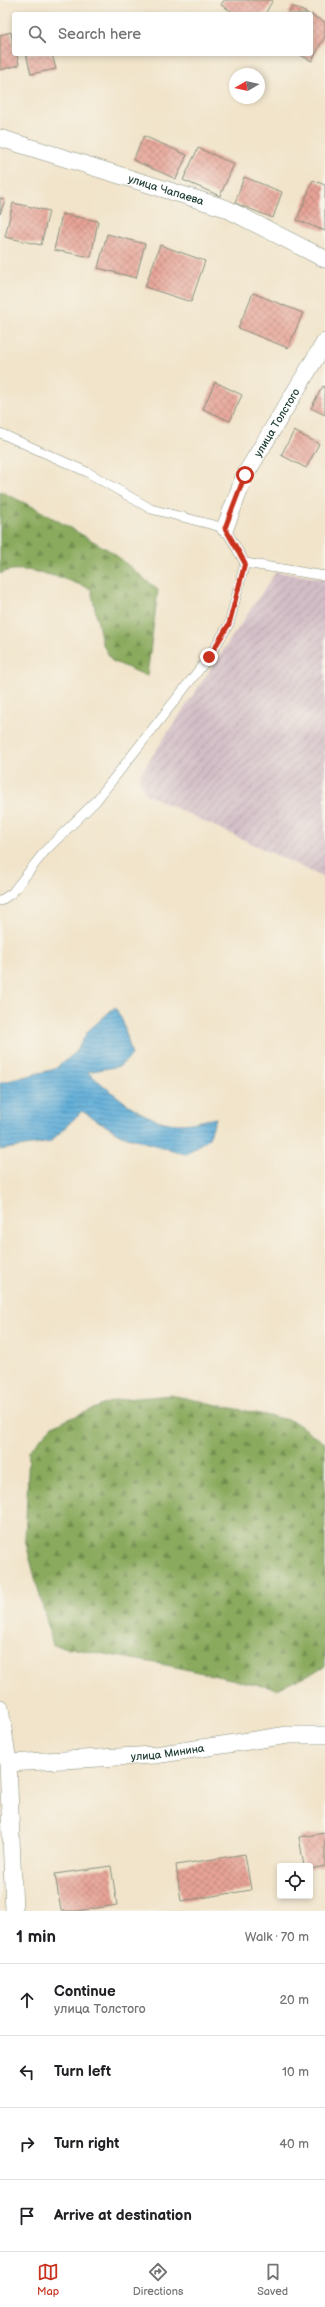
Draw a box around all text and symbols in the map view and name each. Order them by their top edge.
search box [12,12,313,56]
icon: search [26,23,48,45]
text: Search here [58,25,141,44]
north arrow [229,68,265,104]
street label: улица Чапаева [127,172,206,208]
street label: улица Толстого [251,386,302,459]
route start [236,466,254,484]
route end [200,648,218,666]
street label: улица Минина [131,1741,206,1763]
map controls [277,1863,313,1899]
button: locate [277,1863,313,1899]
text: 1 min [16,1927,56,1947]
text: Walk · 70 m [245,1929,309,1945]
text: Continue [54,1982,116,2001]
icon: ahead [16,1989,38,2011]
text: 20 m [279,1992,309,2008]
text: улица Толстого [54,2001,146,2017]
icon: left [16,2061,38,2083]
text: Turn left [54,2062,111,2081]
text: 10 m [282,2064,309,2080]
icon: right [16,2133,38,2155]
text: Turn right [54,2134,119,2153]
text: 40 m [279,2136,309,2152]
icon: arrive [16,2205,38,2227]
text: Arrive at destination [54,2206,192,2225]
tab: Map [37,2261,59,2298]
tab: Directions [133,2261,183,2298]
tab: Saved [257,2261,288,2298]

